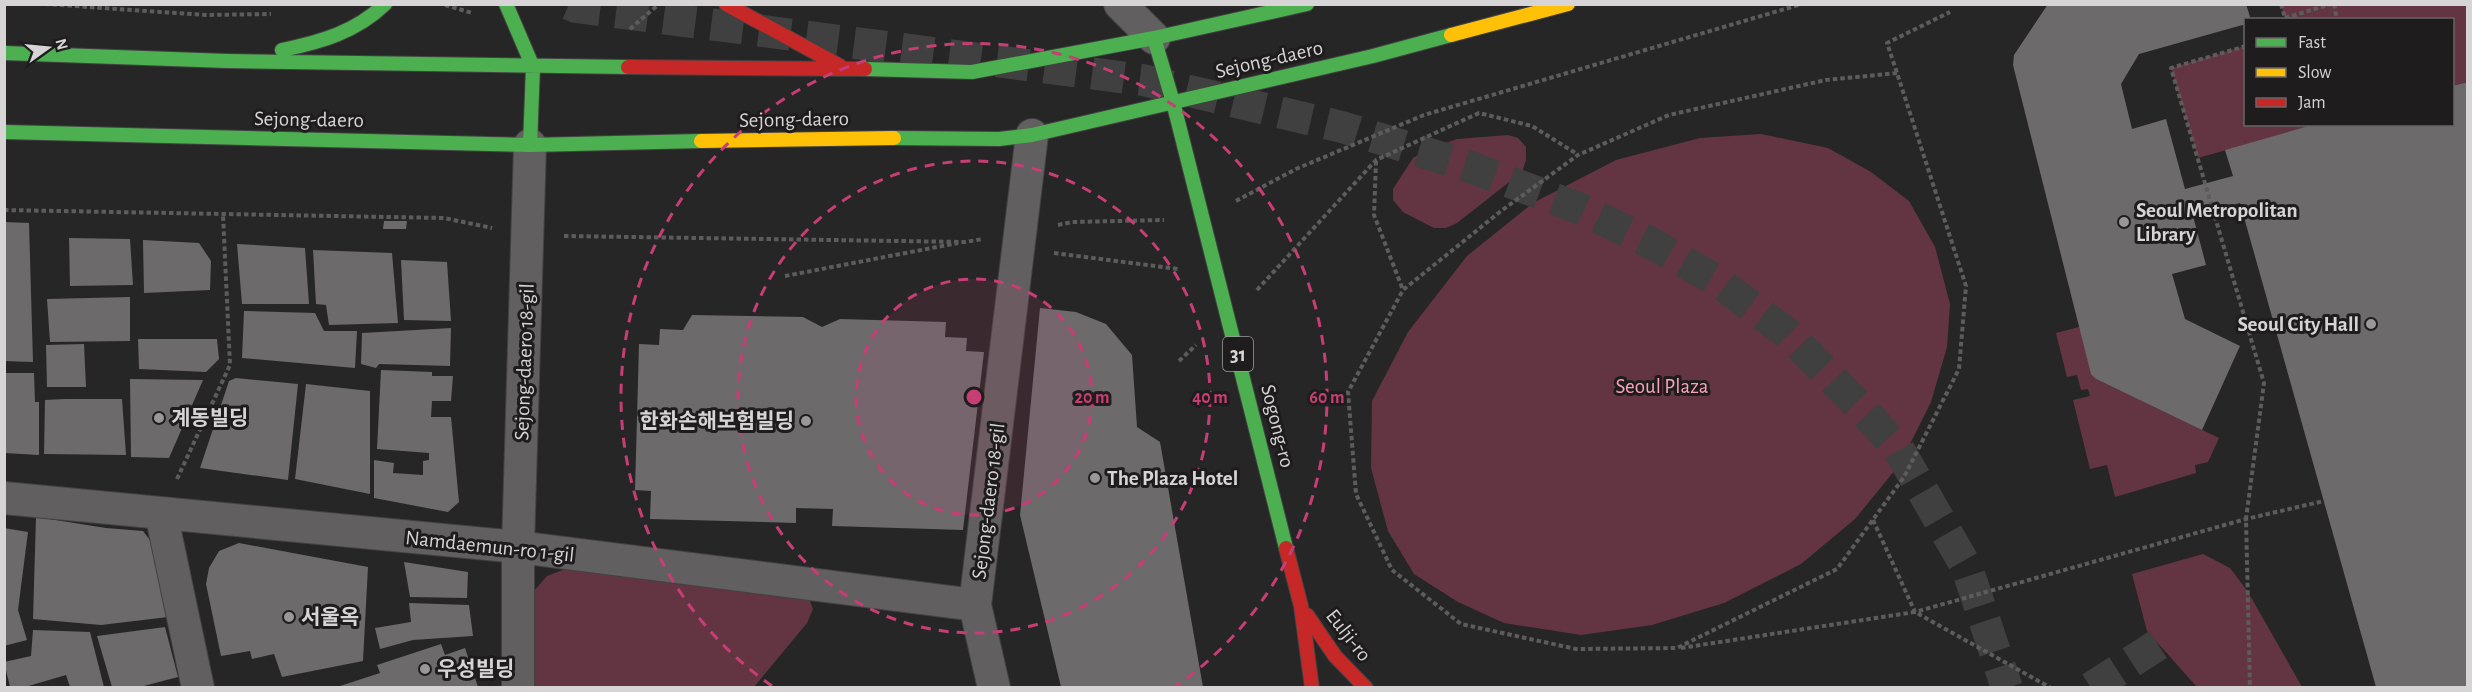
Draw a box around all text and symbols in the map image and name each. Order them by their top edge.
north arrow [18,18,78,78]
legend [2244,18,2454,126]
text: Fast [2298,34,2326,52]
text: N [52,37,71,52]
street label: Sejong-daero [1213,37,1325,82]
text: Slow [2298,64,2331,82]
text: Jam [2298,94,2326,112]
street label: Sejong-daero [254,108,364,131]
street label: Sejong-daero [739,108,849,131]
place label: Seoul Metropolitan Library [2136,200,2298,245]
marker: Seoul Metropolitan Library [2117,215,2131,229]
street label: Sejong-daero 18-gil [511,283,538,441]
place label: Seoul City Hall [2238,314,2359,335]
marker: Seoul City Hall [2364,317,2378,331]
road number: 31 [1223,337,1253,371]
park label: Seoul Plaza [1615,376,1709,397]
street label: Sogong-ro [1257,382,1298,470]
centre of rings [964,387,984,407]
text: 20 m [1074,389,1110,407]
text: 40 m [1192,389,1228,407]
text: 60 m [1309,389,1345,407]
place label: 계동빌딩 [171,407,248,429]
place label: 한화손해보험빌딩 [639,410,794,432]
marker: 계동빌딩 [152,411,166,425]
marker: 한화손해보험빌딩 [799,414,813,428]
street label: Sejong-daero 18-gil [968,422,1008,580]
place label: The Plaza Hotel [1107,468,1238,489]
marker: The Plaza Hotel [1088,471,1102,485]
street label: Namdaemun-ro 1-gil [404,527,575,566]
street label: Eulji-ro [1322,605,1375,665]
place label: 서울옥 [301,606,359,628]
marker: 서울옥 [282,610,296,624]
place label: 우성빌딩 [437,658,514,680]
marker: 우성빌딩 [418,662,432,676]

